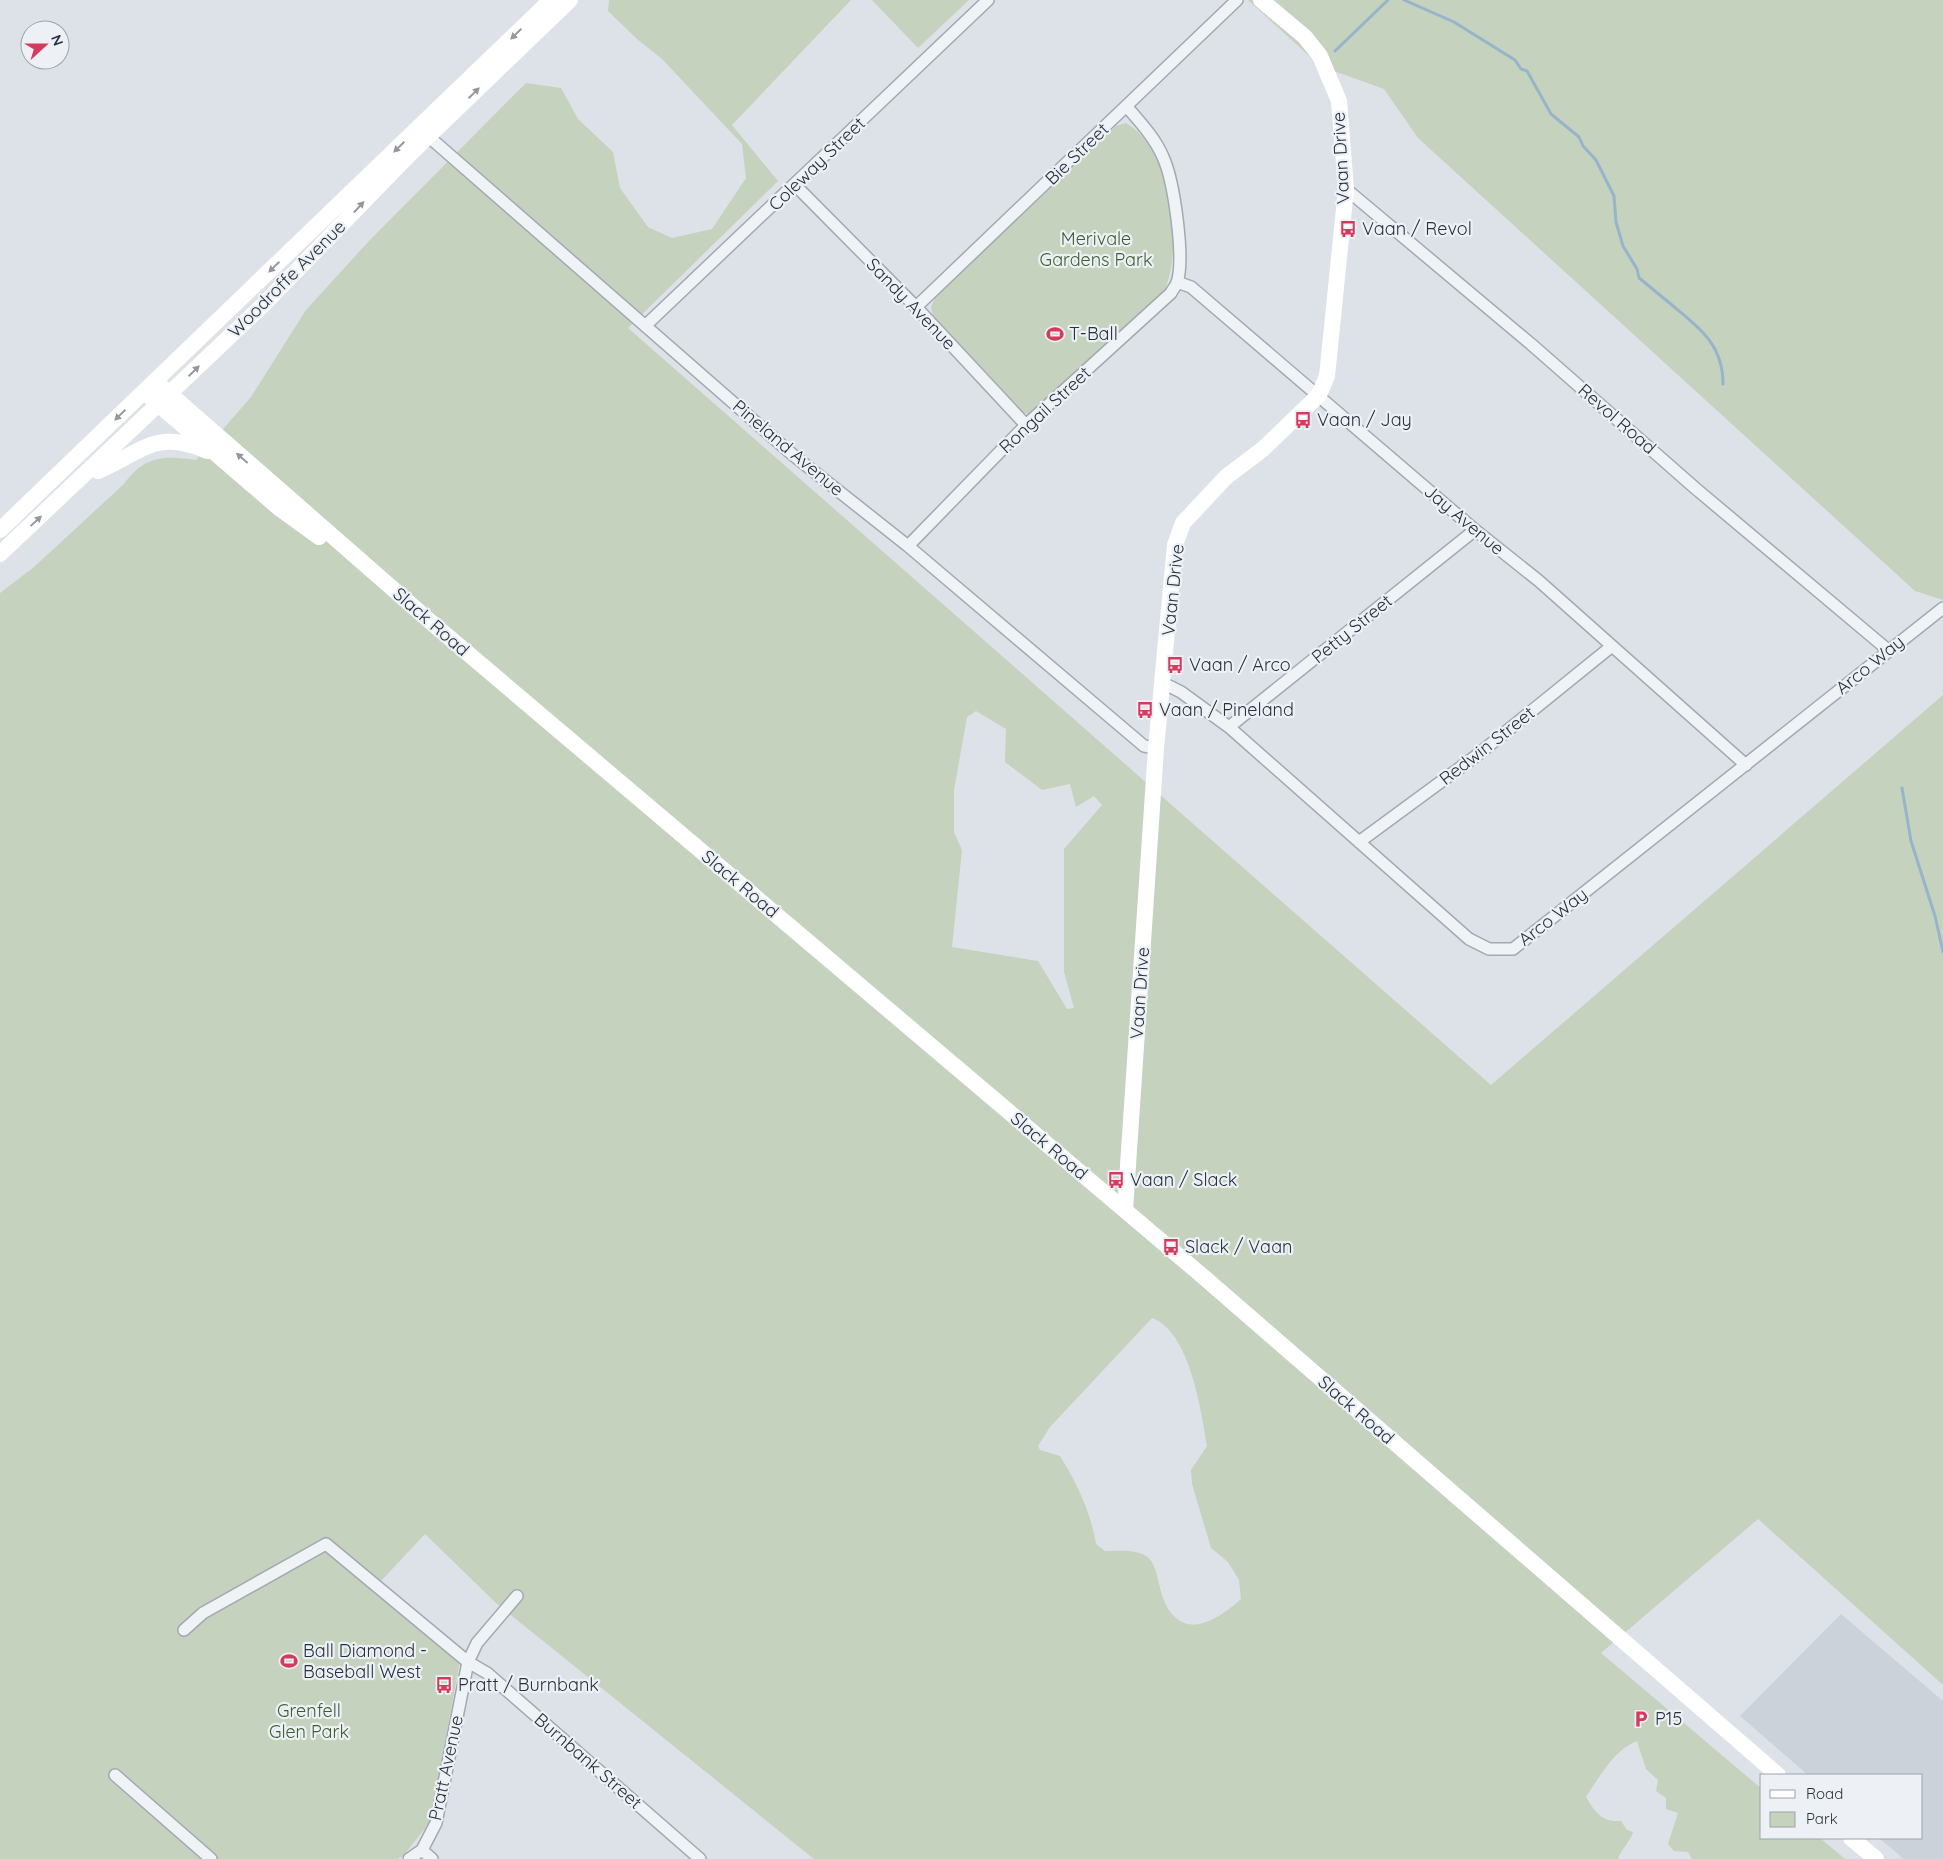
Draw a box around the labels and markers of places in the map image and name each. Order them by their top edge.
place label: Vaan / Revol [1362,217,1472,240]
bus stop icon: Vaan / Revol [1338,219,1358,239]
place label: T-Ball [1069,322,1118,345]
sports icon: T-Ball [1045,324,1065,344]
place label: Vaan / Jay [1317,408,1412,431]
bus stop icon: Vaan / Jay [1293,410,1313,430]
place label: Vaan / Arco [1189,653,1291,676]
bus stop icon: Vaan / Arco [1165,655,1185,675]
place label: Vaan / Pineland [1159,698,1294,721]
bus stop icon: Vaan / Pineland [1135,700,1155,720]
place label: Vaan / Slack [1130,1168,1237,1191]
bus stop icon: Vaan / Slack [1106,1170,1126,1190]
place label: Slack / Vaan [1185,1235,1292,1258]
bus stop icon: Slack / Vaan [1161,1237,1181,1257]
place label: Ball Diamond - Baseball West [303,1639,427,1683]
sports icon: Ball Diamond - Baseball West [279,1651,299,1671]
place label: Pratt / Burnbank [458,1673,599,1696]
bus stop icon: Pratt / Burnbank [434,1675,454,1695]
place label: P15 [1655,1707,1682,1730]
parking icon: P15 [1631,1709,1651,1729]

